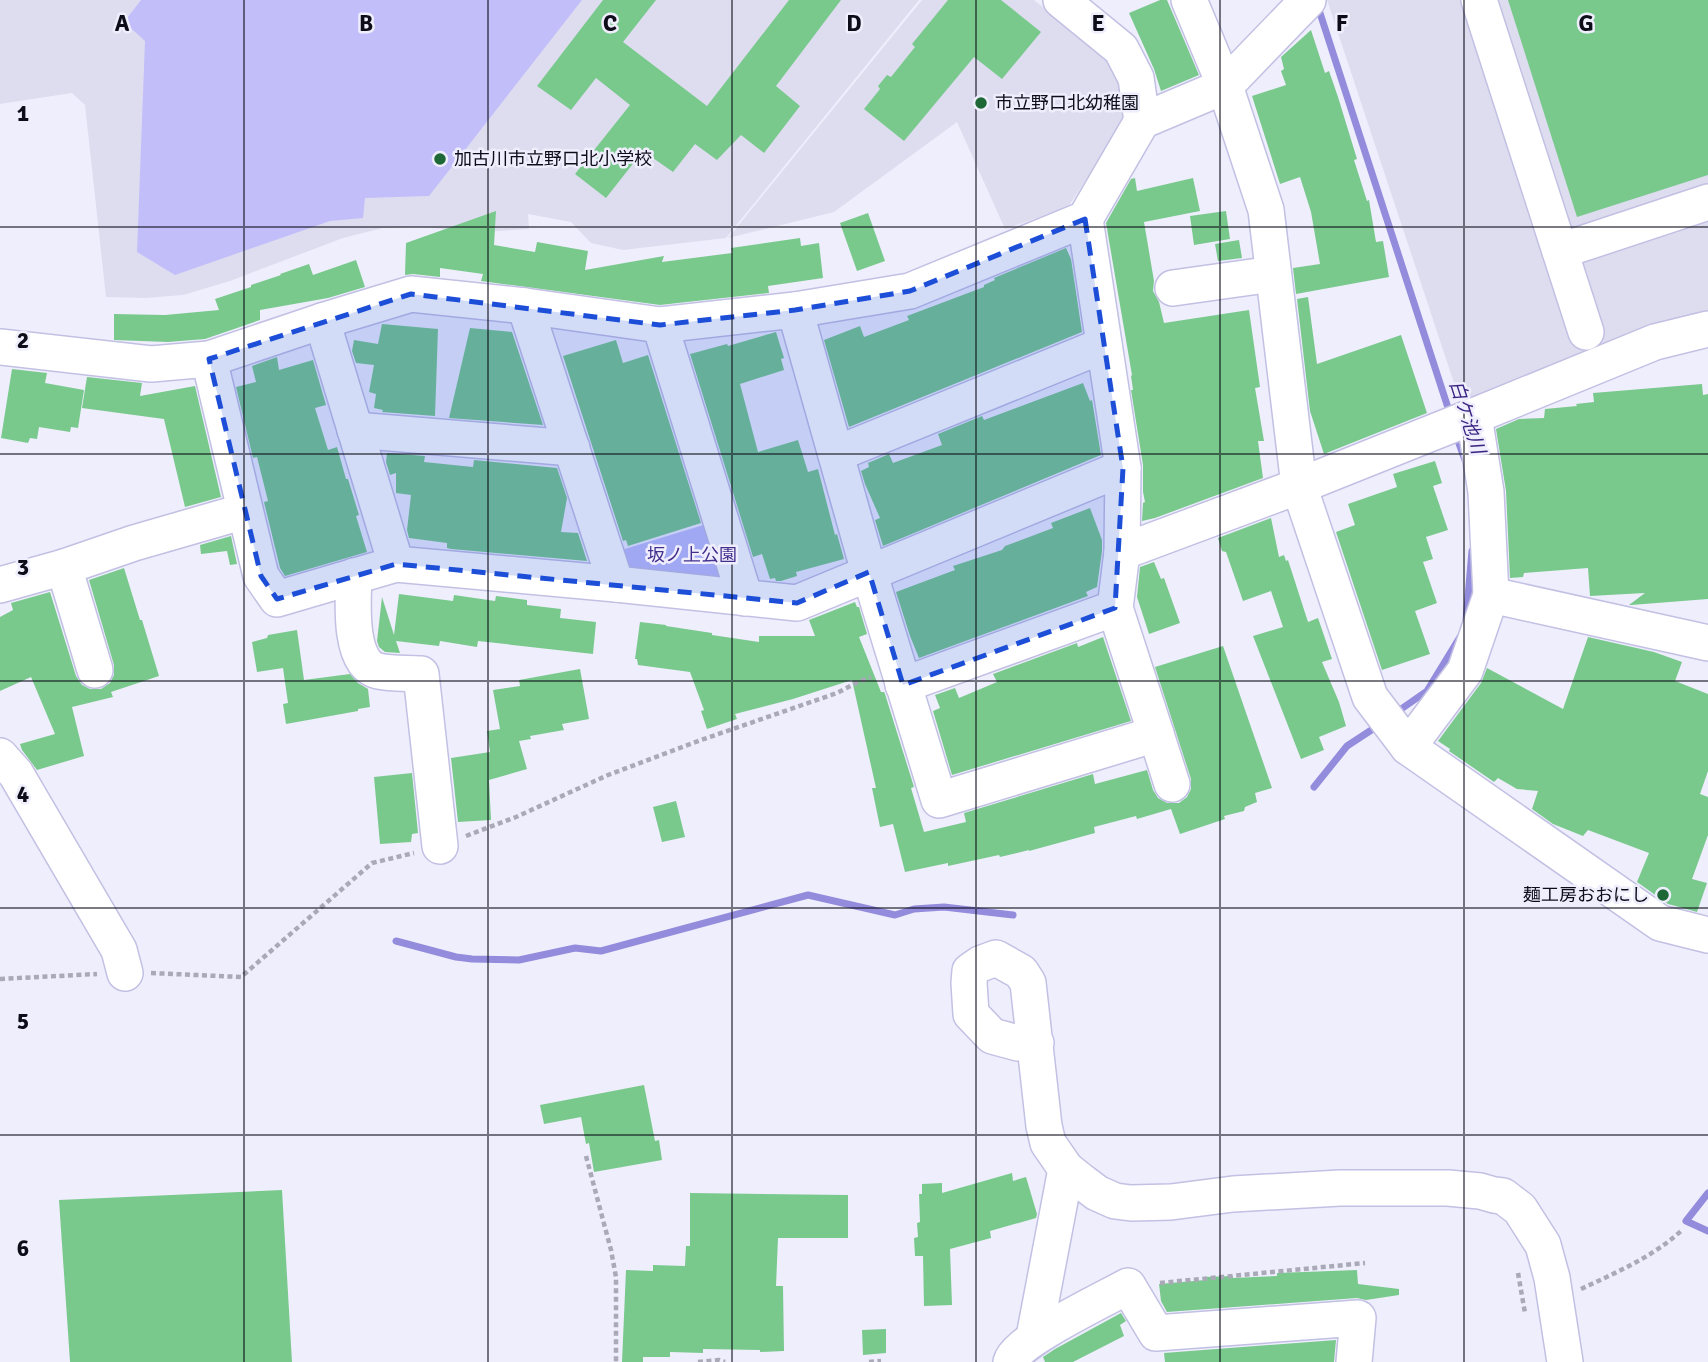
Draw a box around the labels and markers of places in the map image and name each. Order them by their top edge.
place label: 市立野口北幼稚園 [995,92,1139,114]
marker: 市立野口北幼稚園 [973,95,989,111]
place label: 加古川市立野口北小学校 [454,148,652,170]
marker: 加古川市立野口北小学校 [432,151,448,167]
place label: 麺工房おおにし [1523,884,1649,906]
marker: 麺工房おおにし [1655,887,1671,903]

